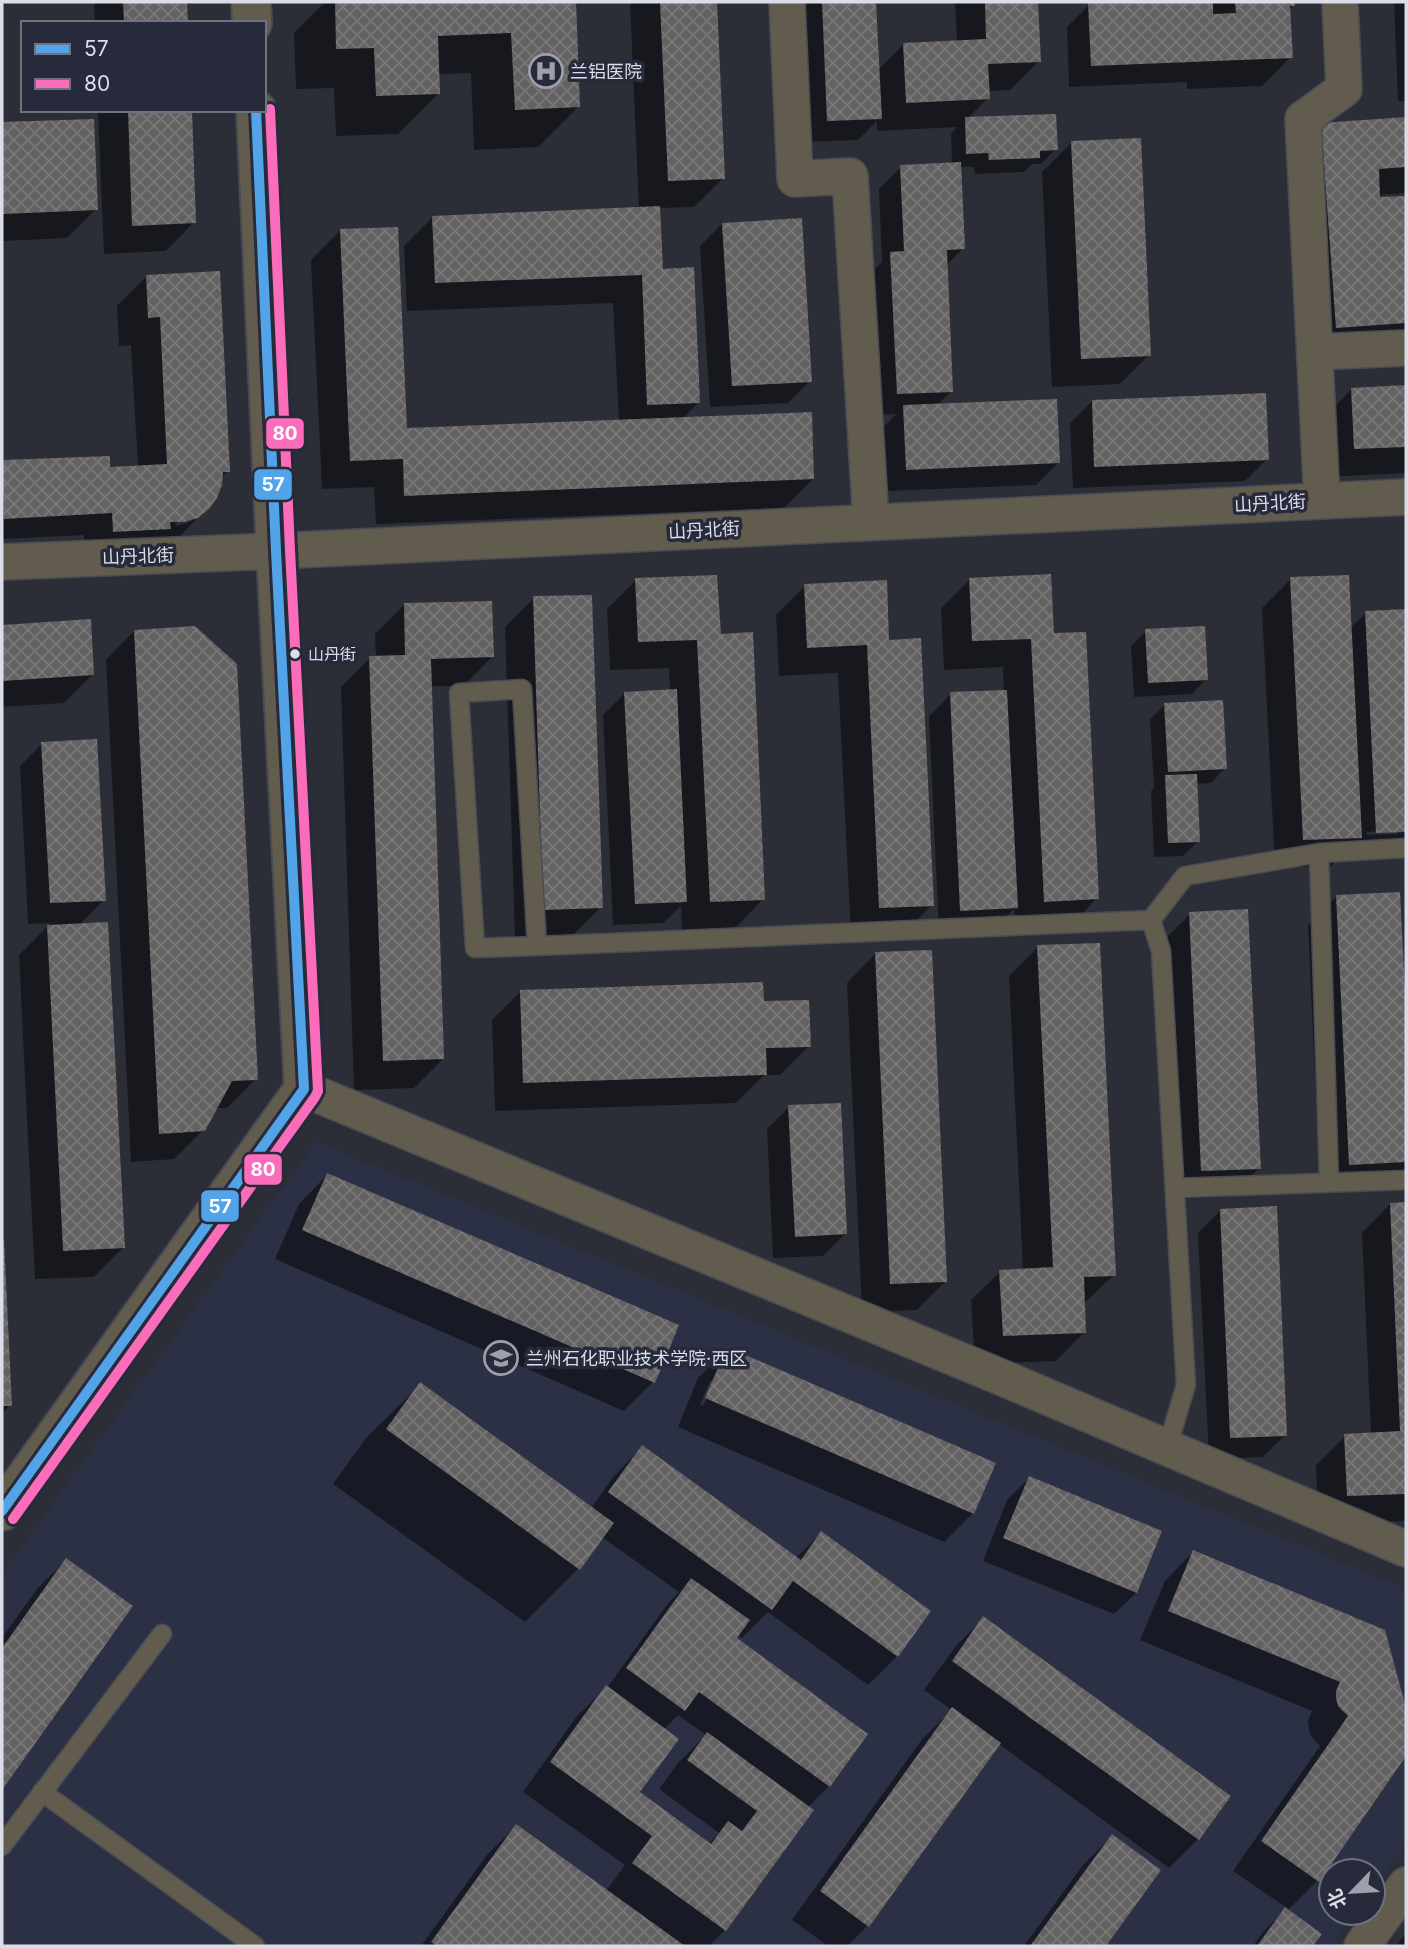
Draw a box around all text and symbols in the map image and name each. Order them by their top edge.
legend [21,21,266,112]
text: 57 [84,36,109,61]
hospital icon: 兰铝医院 [527,52,565,90]
place label: 兰铝医院 [570,61,642,82]
text: 80 [84,71,110,96]
line badge: 80 [265,417,305,450]
text: 80 [272,422,298,445]
line badge: 57 [253,468,293,501]
text: 57 [261,473,285,496]
street label: 山丹北街 [1233,491,1307,515]
street label: 山丹北街 [667,518,741,542]
street label: 山丹北街 [102,544,174,568]
place label: 山丹街 [308,644,356,664]
marker: 山丹街 [288,647,302,661]
line badge: 80 [243,1153,283,1186]
text: 80 [250,1158,276,1181]
line badge: 57 [200,1189,240,1223]
text: 57 [208,1195,232,1218]
school or university icon: 兰州石化职业技术学院·西区 [482,1339,520,1377]
place label: 兰州石化职业技术学院·西区 [526,1348,747,1369]
north arrow [1317,1857,1387,1927]
text: 北 [1323,1885,1351,1912]

